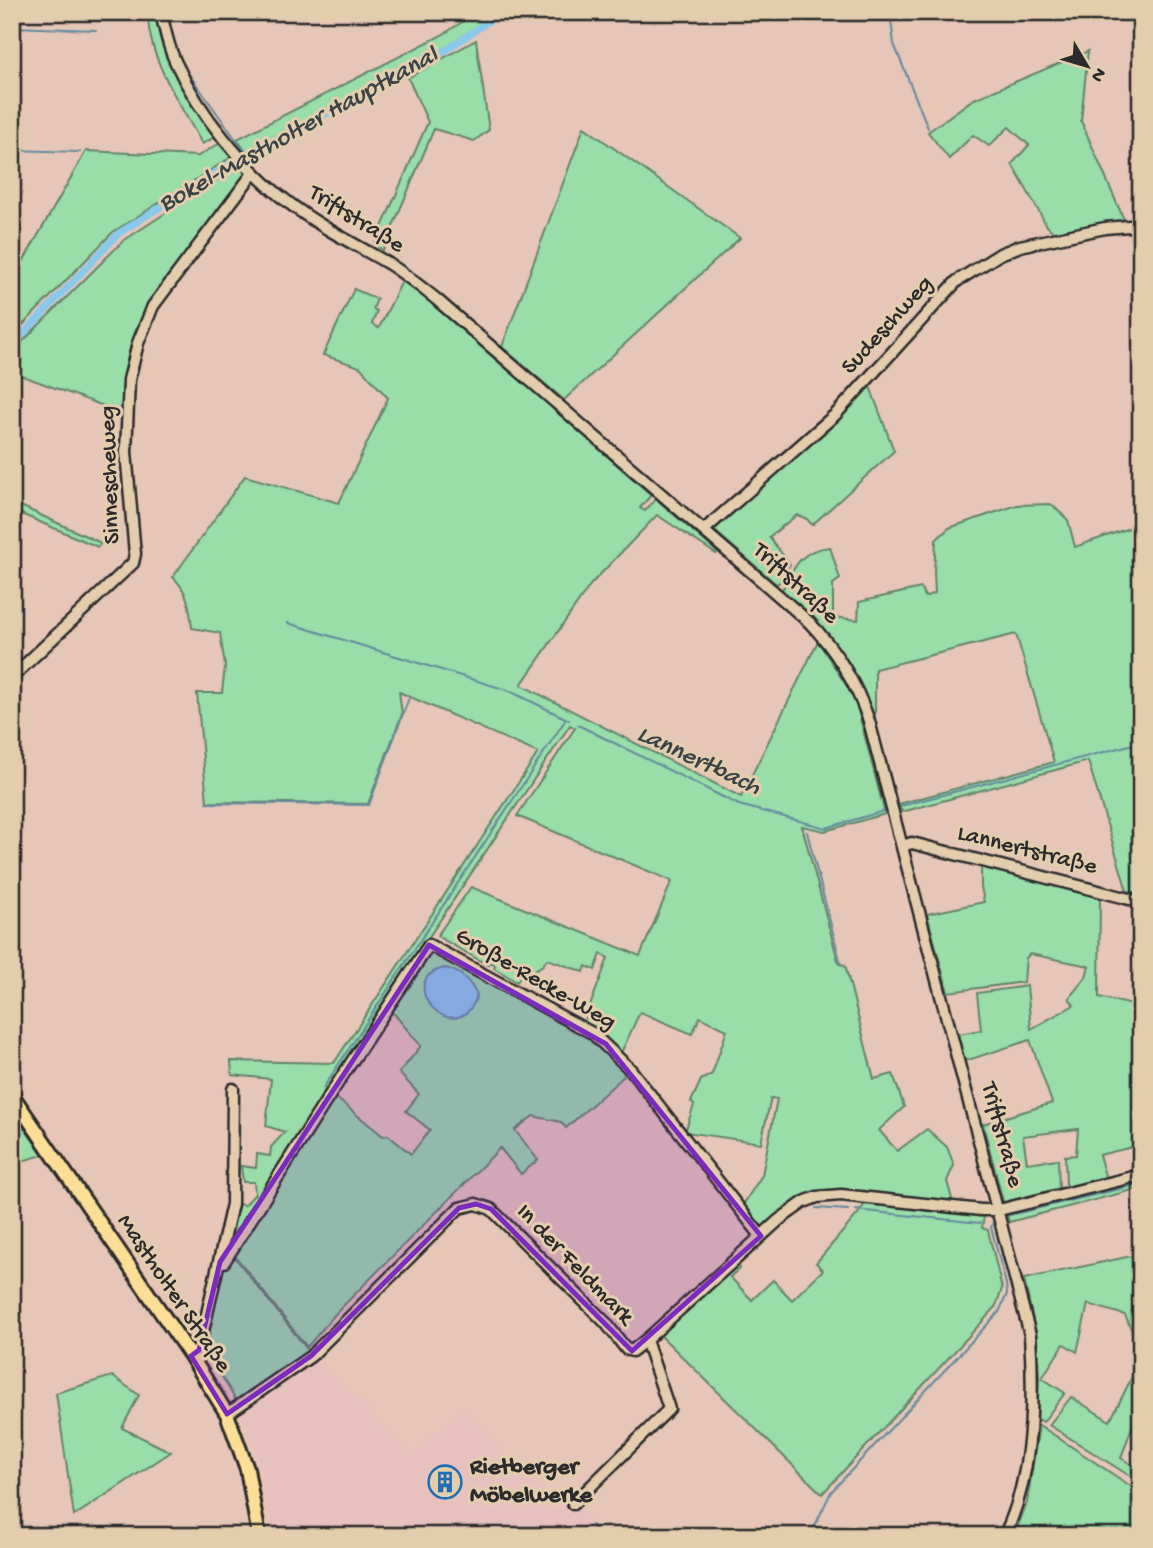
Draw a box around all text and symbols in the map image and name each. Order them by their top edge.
north arrow [1052,32,1122,102]
water label: Bokel-Mastholter Hauptkanal [154,41,445,221]
text: N [1085,62,1111,86]
street label: Triftstraße [301,178,410,261]
street label: Sudeschweg [836,270,940,382]
street label: Sinnescheweg [94,405,128,545]
street label: Triftstraße [744,535,845,632]
water label: Lannertbach [631,720,766,805]
street label: Lannertstraße [954,820,1100,883]
street label: Große-Recke-Weg [449,922,621,1038]
street label: Triftstraße [973,1077,1029,1191]
street label: In der Feldmark [509,1198,641,1333]
street label: Mastholter Straße [109,1209,237,1379]
place label: Rietberger Möbelwerke [469,1454,594,1511]
building icon: Rietberger Möbelwerke [426,1463,464,1501]

